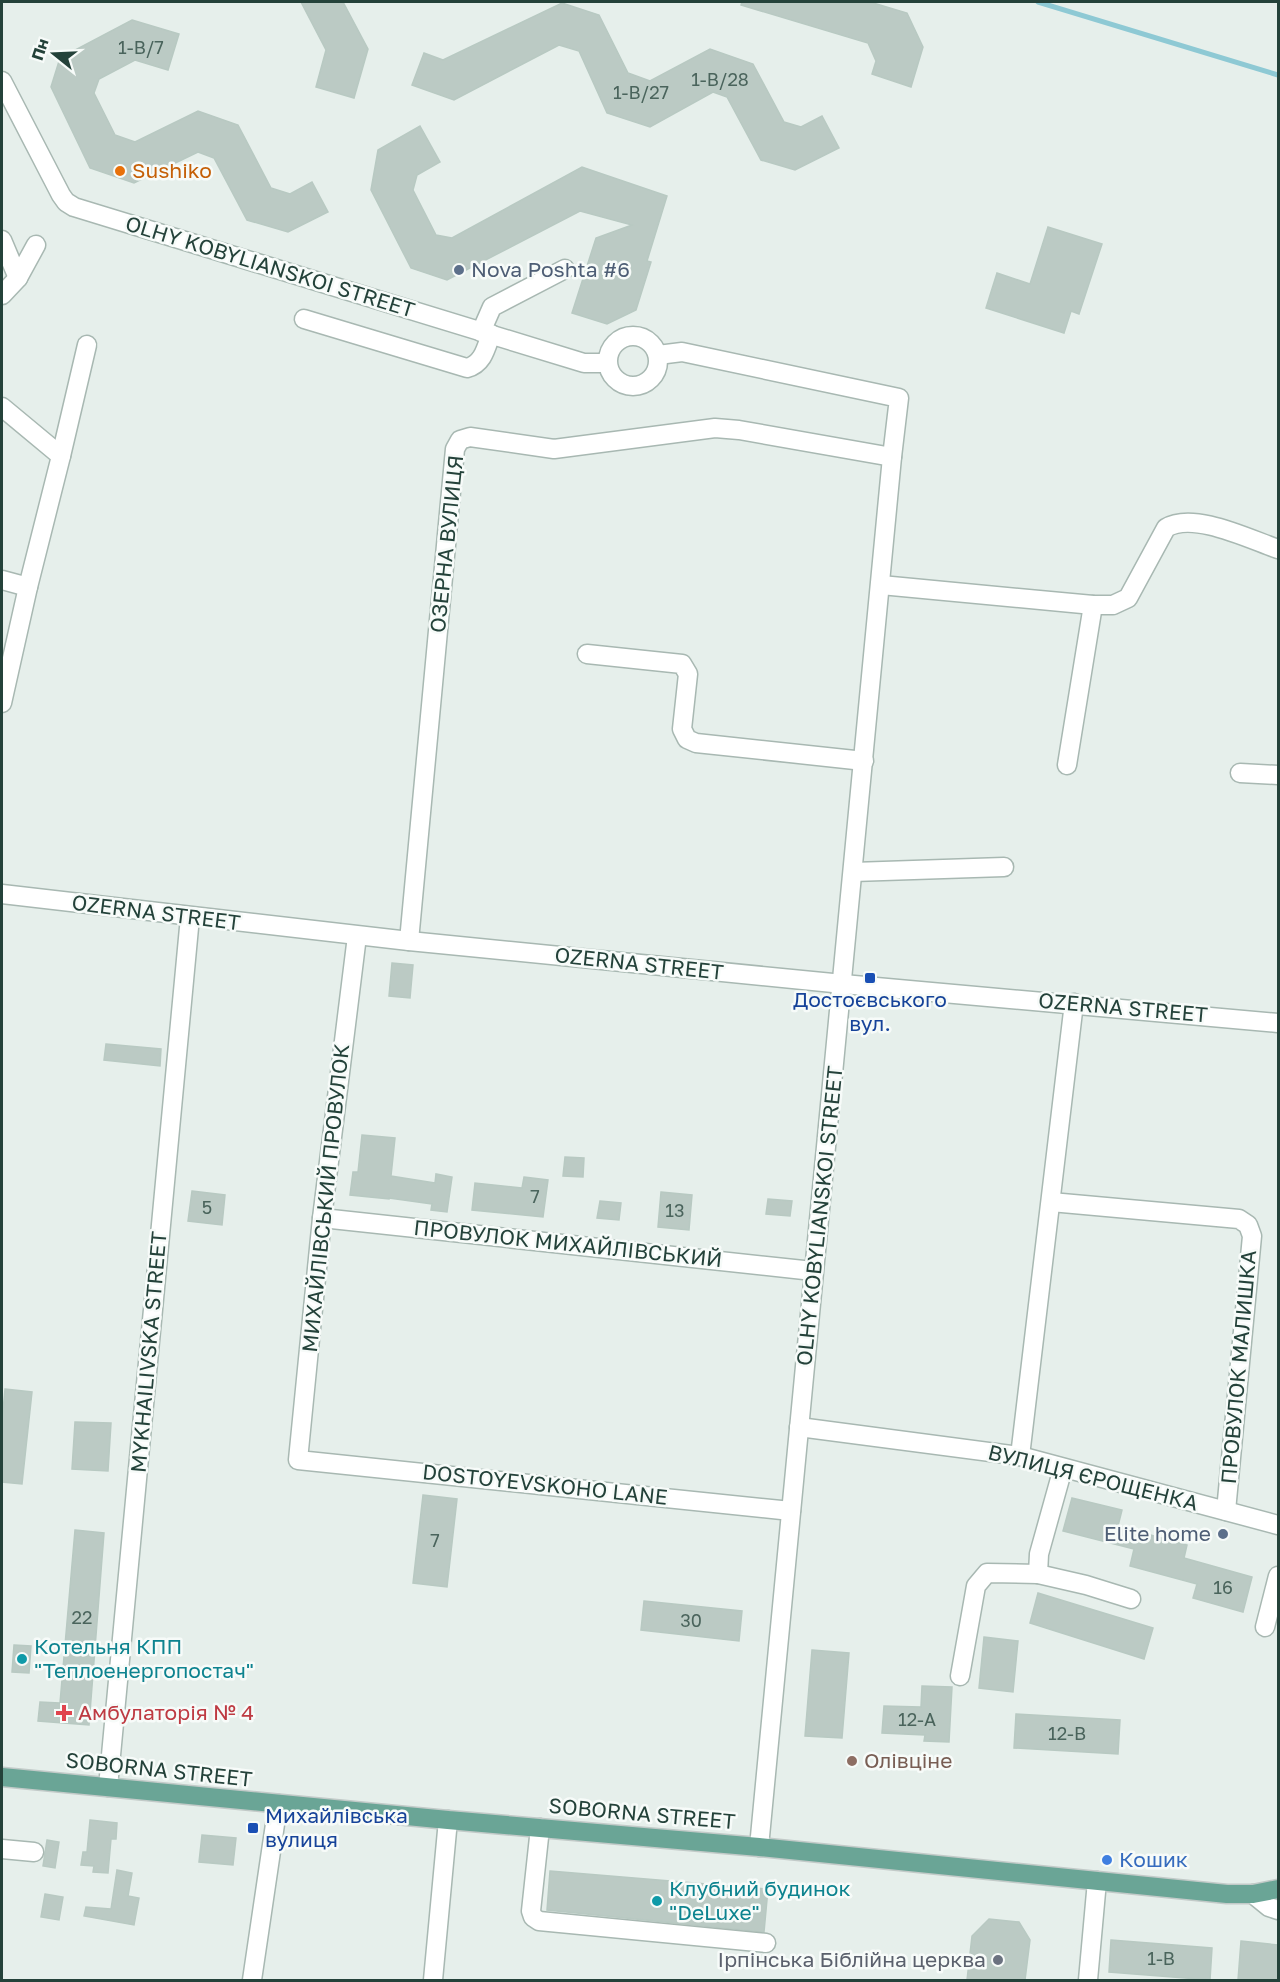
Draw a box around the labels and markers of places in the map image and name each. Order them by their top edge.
place label: Sushiko [132,157,212,183]
marker: Sushiko [113,164,127,178]
place label: Nova Poshta #6 [471,256,630,282]
marker: Nova Poshta #6 [452,263,466,277]
marker: Достоєвського вул. [863,971,877,985]
place label: Достоєвського вул. [793,986,947,1036]
place label: Elite home [1104,1520,1211,1546]
marker: Elite home [1216,1527,1230,1541]
place label: Котельня КПП "Теплоенергопостач" [34,1633,254,1683]
marker: Котельня КПП "Теплоенергопостач" [15,1652,29,1666]
place label: Амбулаторія № 4 [78,1699,254,1725]
marker: Амбулаторія № 4 [55,1704,73,1722]
place label: Олівціне [864,1747,952,1773]
marker: Олівціне [845,1754,859,1768]
place label: Михайлівська вулиця [265,1802,408,1852]
marker: Михайлівська вулиця [246,1821,260,1835]
place label: Кошик [1119,1846,1188,1872]
marker: Кошик [1100,1853,1114,1867]
place label: Клубний будинок "DeLuxe" [669,1875,851,1925]
marker: Клубний будинок "DeLuxe" [650,1894,664,1908]
place label: Ірпінська Біблійна церква [718,1946,986,1972]
marker: Ірпінська Біблійна церква [991,1953,1005,1967]

